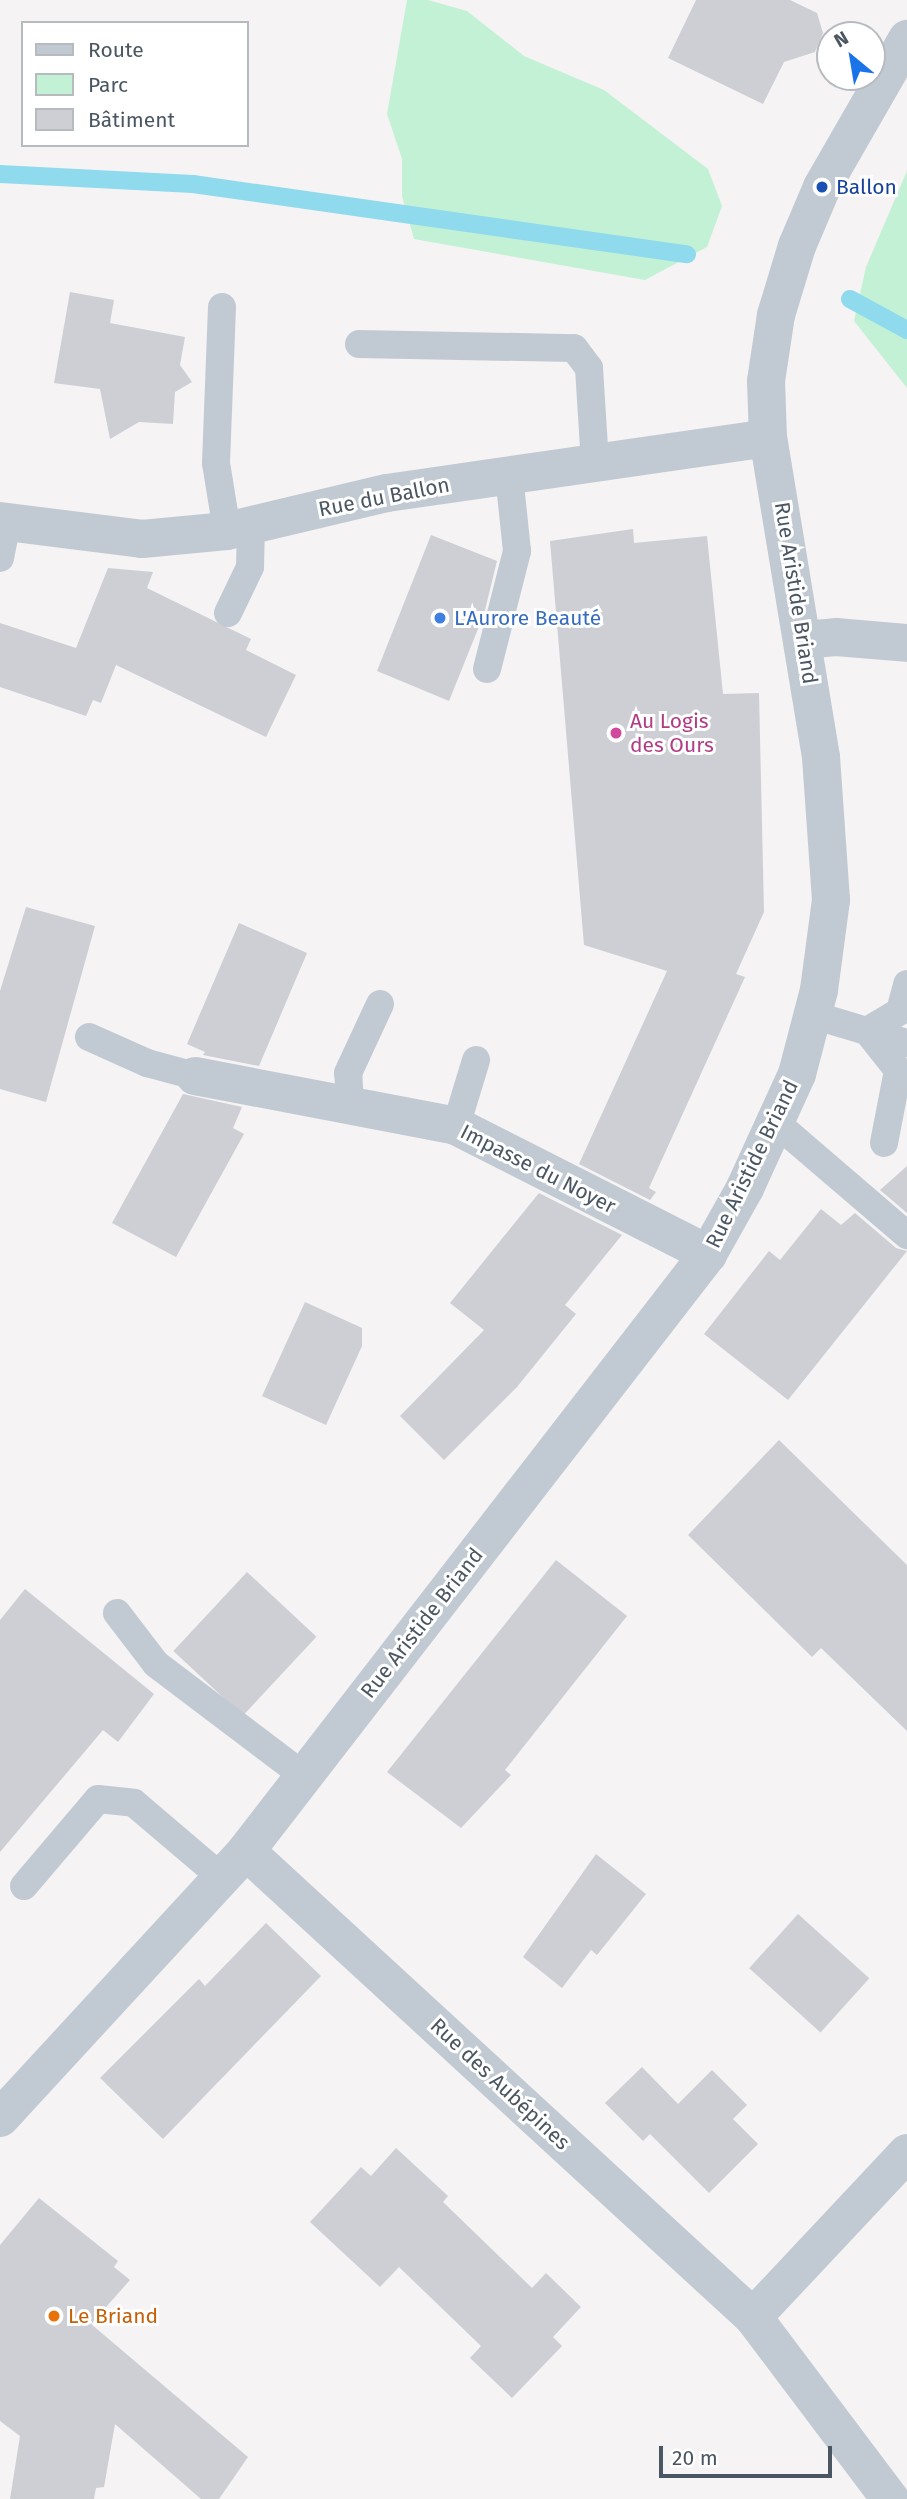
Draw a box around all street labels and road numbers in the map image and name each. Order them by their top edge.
street label: Rue du Ballon [316,472,452,522]
street label: Rue Aristide Briand [769,500,823,686]
street label: Rue Aristide Briand [700,1076,804,1252]
street label: Impasse du Noyer [456,1119,620,1219]
street label: Rue Aristide Briand [355,1543,489,1703]
street label: Rue des Aubépines [425,2013,575,2155]

